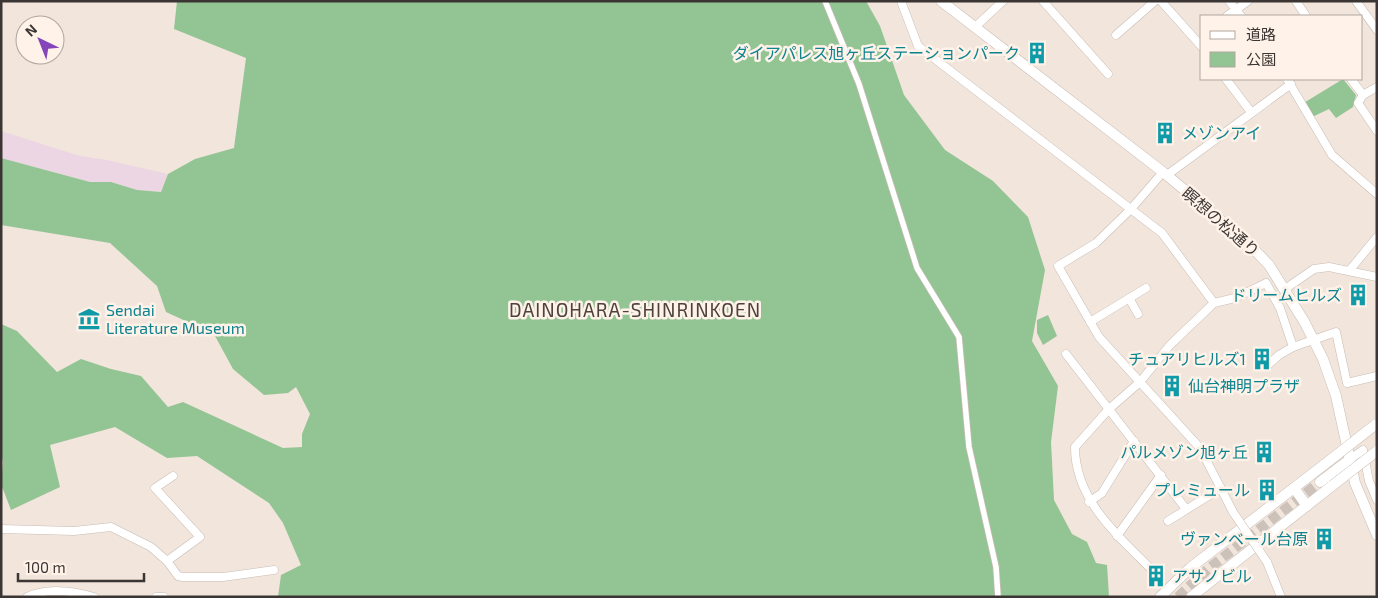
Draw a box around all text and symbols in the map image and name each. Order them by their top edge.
north arrow [15,15,65,65]
legend [1200,15,1363,80]
text: N [21,20,40,40]
text: 道路 [1246,25,1276,43]
building icon: ダイアパレス旭ヶ丘ステーションパーク [1024,40,1050,66]
place label: ダイアパレス旭ヶ丘ステーションパーク [733,43,1020,62]
text: 公園 [1246,50,1276,68]
building icon: メゾンアイ [1152,120,1178,146]
place label: メゾンアイ [1182,123,1261,142]
street label: 瞑想の松通り [1179,183,1264,260]
building icon: ドリームヒルズ [1345,282,1371,308]
place label: ドリームヒルズ [1230,285,1342,304]
district label: DAINOHARA-SHINRINKOEN [509,298,761,321]
place label: Sendai Literature Museum [106,300,245,337]
museum icon: Sendai Literature Museum [76,306,102,332]
building icon: チュアリヒルズ1 [1249,346,1275,372]
place label: チュアリヒルズ1 [1128,349,1246,368]
building icon: 仙台神明プラザ [1159,373,1185,399]
place label: 仙台神明プラザ [1188,376,1300,395]
building icon: パルメゾン旭ヶ丘 [1251,439,1277,465]
place label: パルメゾン旭ヶ丘 [1120,442,1248,461]
building icon: プレミュール [1254,477,1280,503]
place label: プレミュール [1154,480,1250,499]
building icon: ヴァンベール台原 [1311,526,1337,552]
place label: ヴァンベール台原 [1180,529,1308,548]
scale bar [18,550,144,582]
text: 100 m [25,558,66,576]
building icon: アサノビル [1143,563,1169,589]
place label: アサノビル [1172,566,1252,585]

